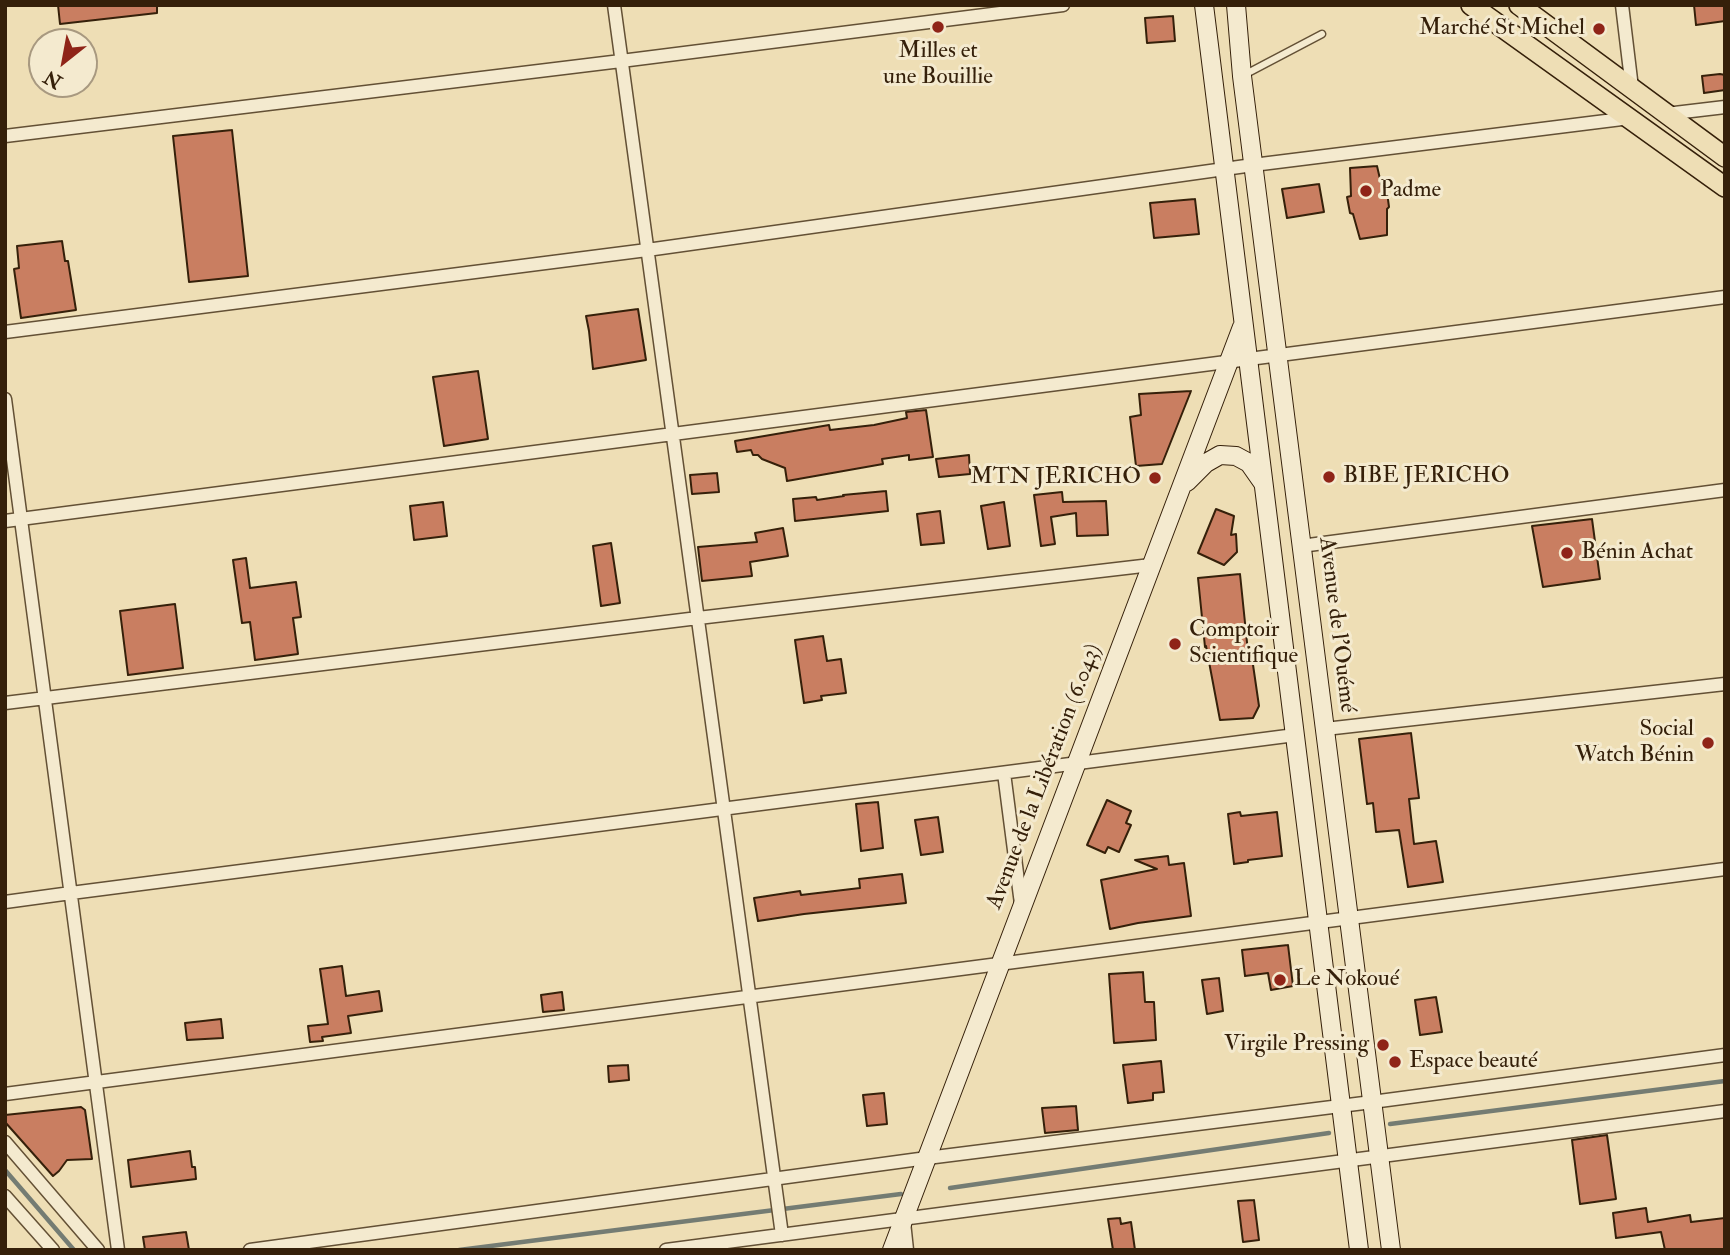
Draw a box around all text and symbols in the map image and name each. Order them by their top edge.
place label: Marché St Michel [1419,15,1585,43]
marker: Milles et une Bouillie [930,19,946,35]
marker: Marché St Michel [1591,21,1607,37]
north arrow [28,28,98,98]
place label: Milles et une Bouillie [883,38,993,92]
text: N [40,65,67,94]
place label: Padme [1380,177,1441,205]
marker: Padme [1358,183,1374,199]
place label: BIBE JERICHO [1343,463,1510,491]
place label: MTN JERICHO [970,464,1141,492]
marker: BIBE JERICHO [1321,469,1337,485]
marker: MTN JERICHO [1147,470,1163,486]
street label: Avenue de l'Ouémé [1312,536,1360,714]
place label: Bénin Achat [1581,539,1693,567]
marker: Bénin Achat [1559,545,1575,561]
place label: Comptoir Scientifique [1189,617,1298,671]
marker: Comptoir Scientifique [1167,636,1183,652]
street label: Avenue de la Libération (6.043) [982,641,1108,913]
place label: Social Watch Bénin [1575,716,1694,770]
marker: Social Watch Bénin [1700,735,1716,751]
place label: Le Nokoué [1294,966,1399,994]
marker: Le Nokoué [1272,972,1288,988]
place label: Virgile Pressing [1224,1031,1369,1059]
marker: Virgile Pressing [1375,1037,1391,1053]
place label: Espace beauté [1409,1048,1538,1076]
marker: Espace beauté [1387,1054,1403,1070]

